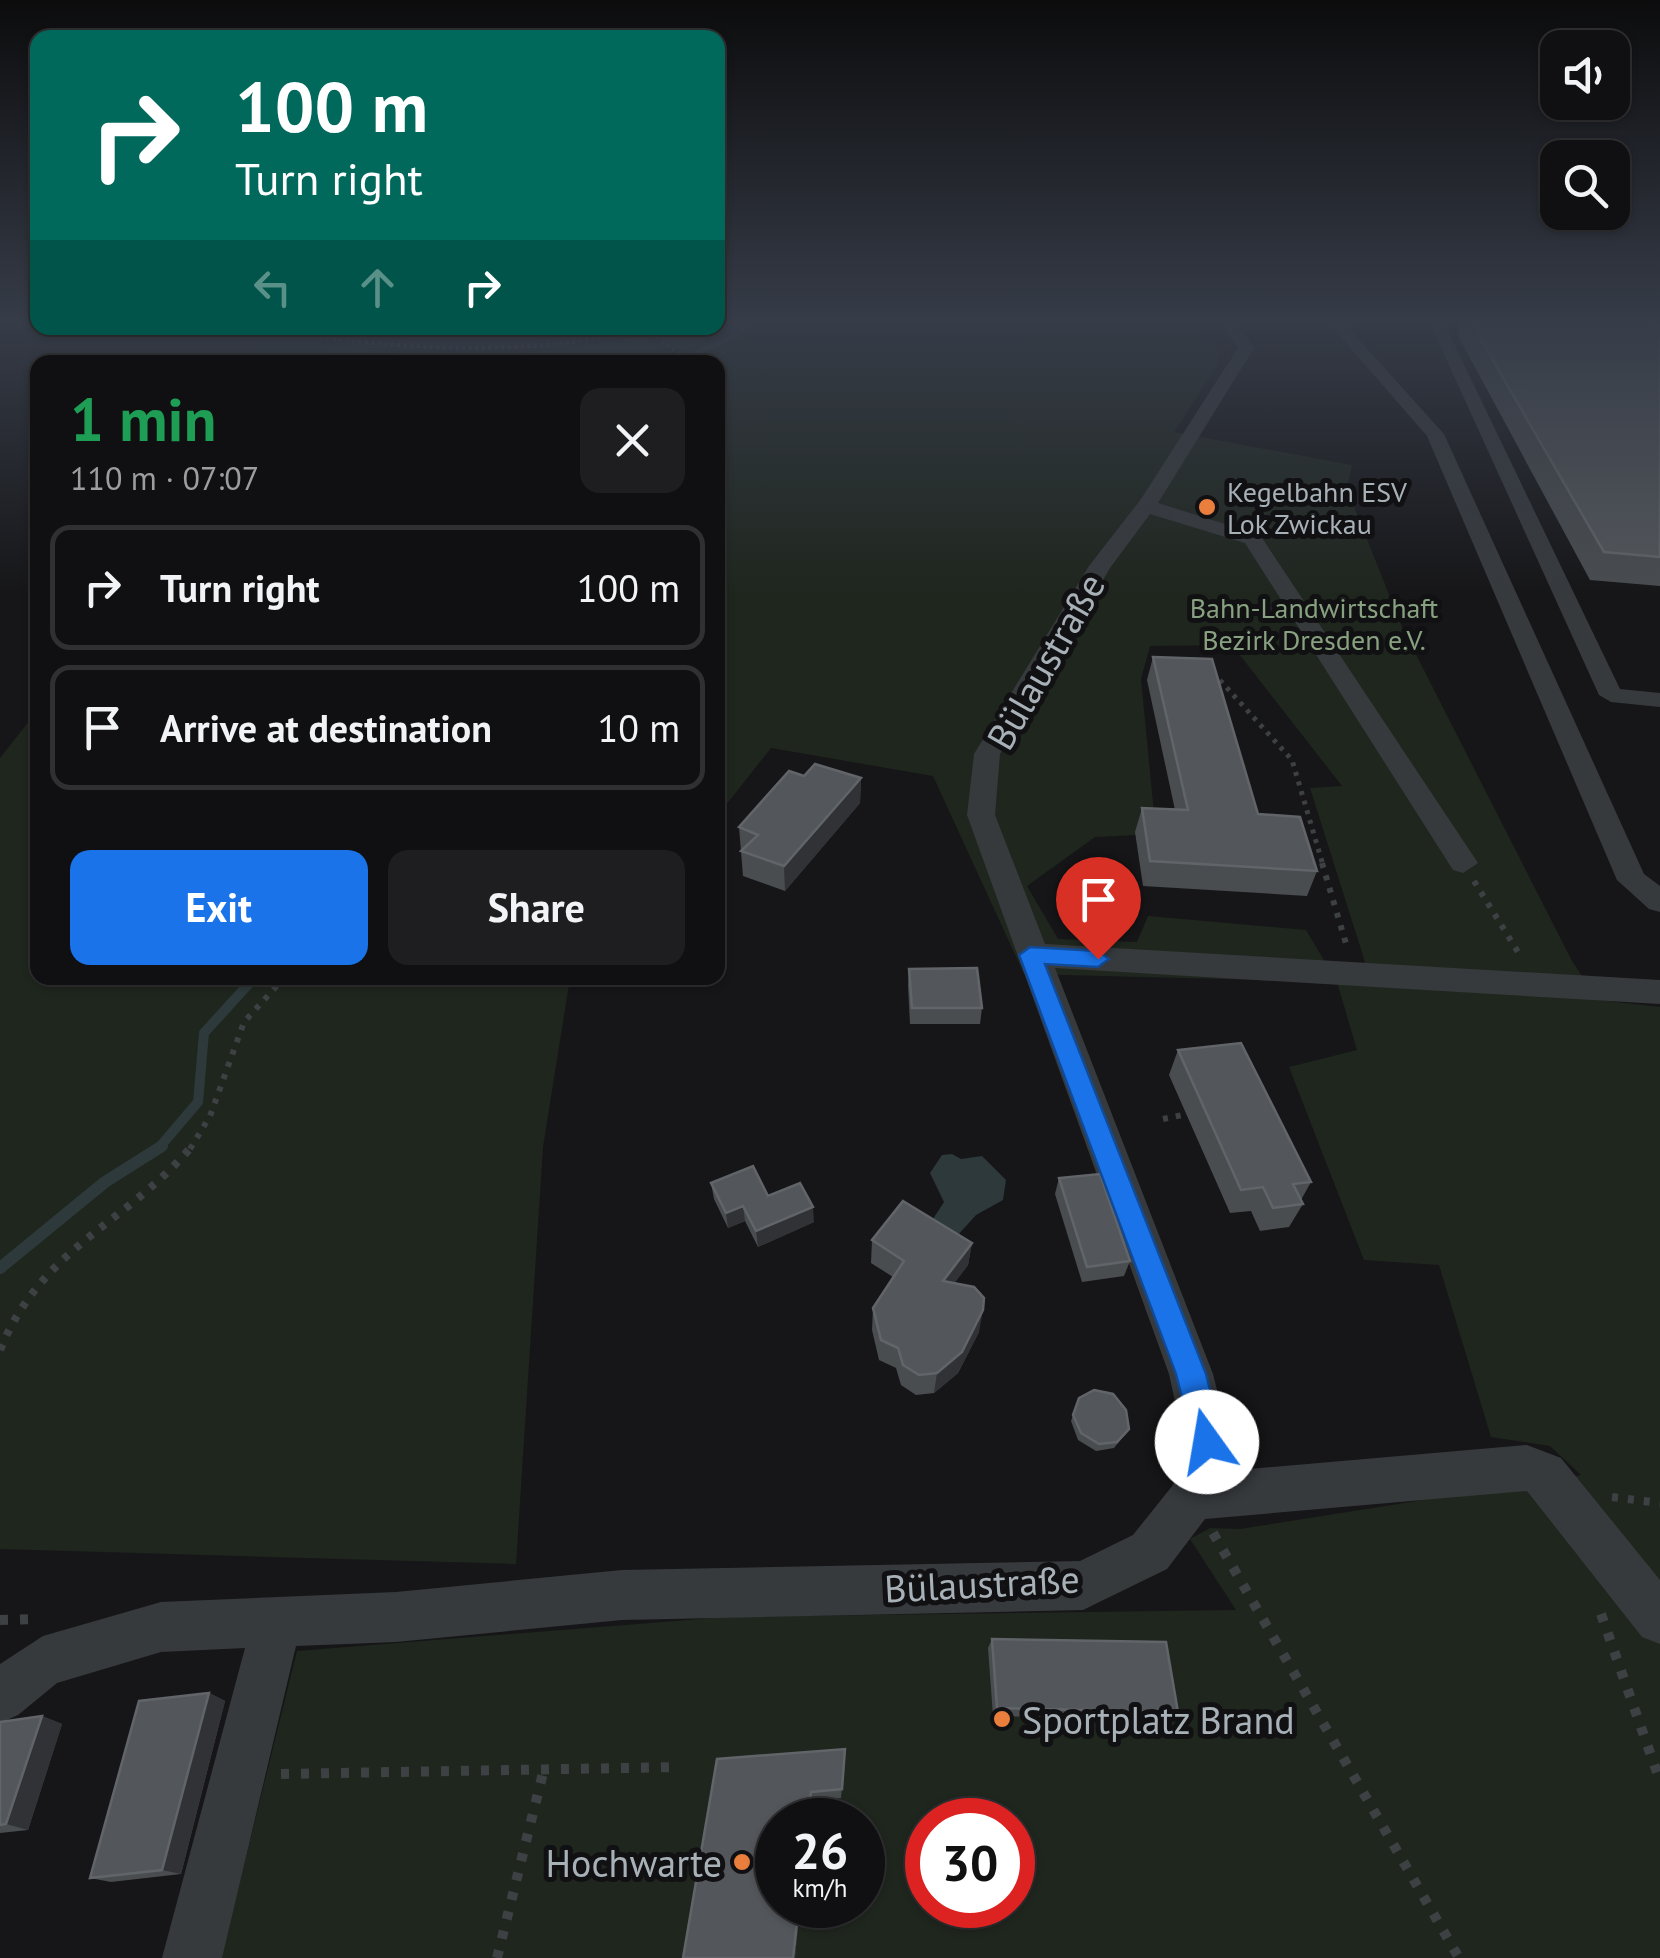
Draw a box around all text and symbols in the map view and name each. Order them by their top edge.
map controls [1540,30,1630,230]
button: sound [1540,30,1630,120]
text: 100 m [235,61,428,151]
icon: right [70,70,200,200]
button: search [1540,140,1630,230]
text: Turn right [235,149,423,207]
icon: left [245,260,300,315]
icon: ahead [350,260,405,315]
icon: right [455,260,510,315]
text: 1 min [70,380,216,458]
button: close [580,388,685,493]
text: 110 m · 07:07 [70,457,259,499]
place label: Kegelbahn ESV Lok Zwickau [1227,473,1407,542]
marker: Kegelbahn ESV Lok Zwickau [1196,496,1218,518]
icon: right [75,560,130,615]
text: Turn right [160,563,320,612]
text: 100 m [577,563,680,612]
street label: Bülaustraße [975,564,1115,758]
park label: Bahn-Landwirtschaft Bezirk Dresden e.V. [1190,589,1439,658]
icon: arrive [75,700,130,755]
text: Arrive at destination [160,703,492,752]
text: 10 m [598,703,680,752]
button: Exit [70,850,368,965]
button: Share [388,850,685,965]
pin [1056,857,1141,960]
icon: arrive [1071,872,1126,927]
position arrow [1155,1390,1259,1494]
street label: Bülaustraße [883,1553,1081,1613]
place label: Sportplatz Brand [1022,1695,1295,1744]
marker: Sportplatz Brand [991,1708,1013,1730]
speed limit sign: 30 [905,1798,1035,1928]
text: 26 [792,1818,848,1883]
place label: Hochwarte [546,1838,722,1887]
marker: Hochwarte [731,1851,753,1873]
text: km/h [793,1872,847,1904]

